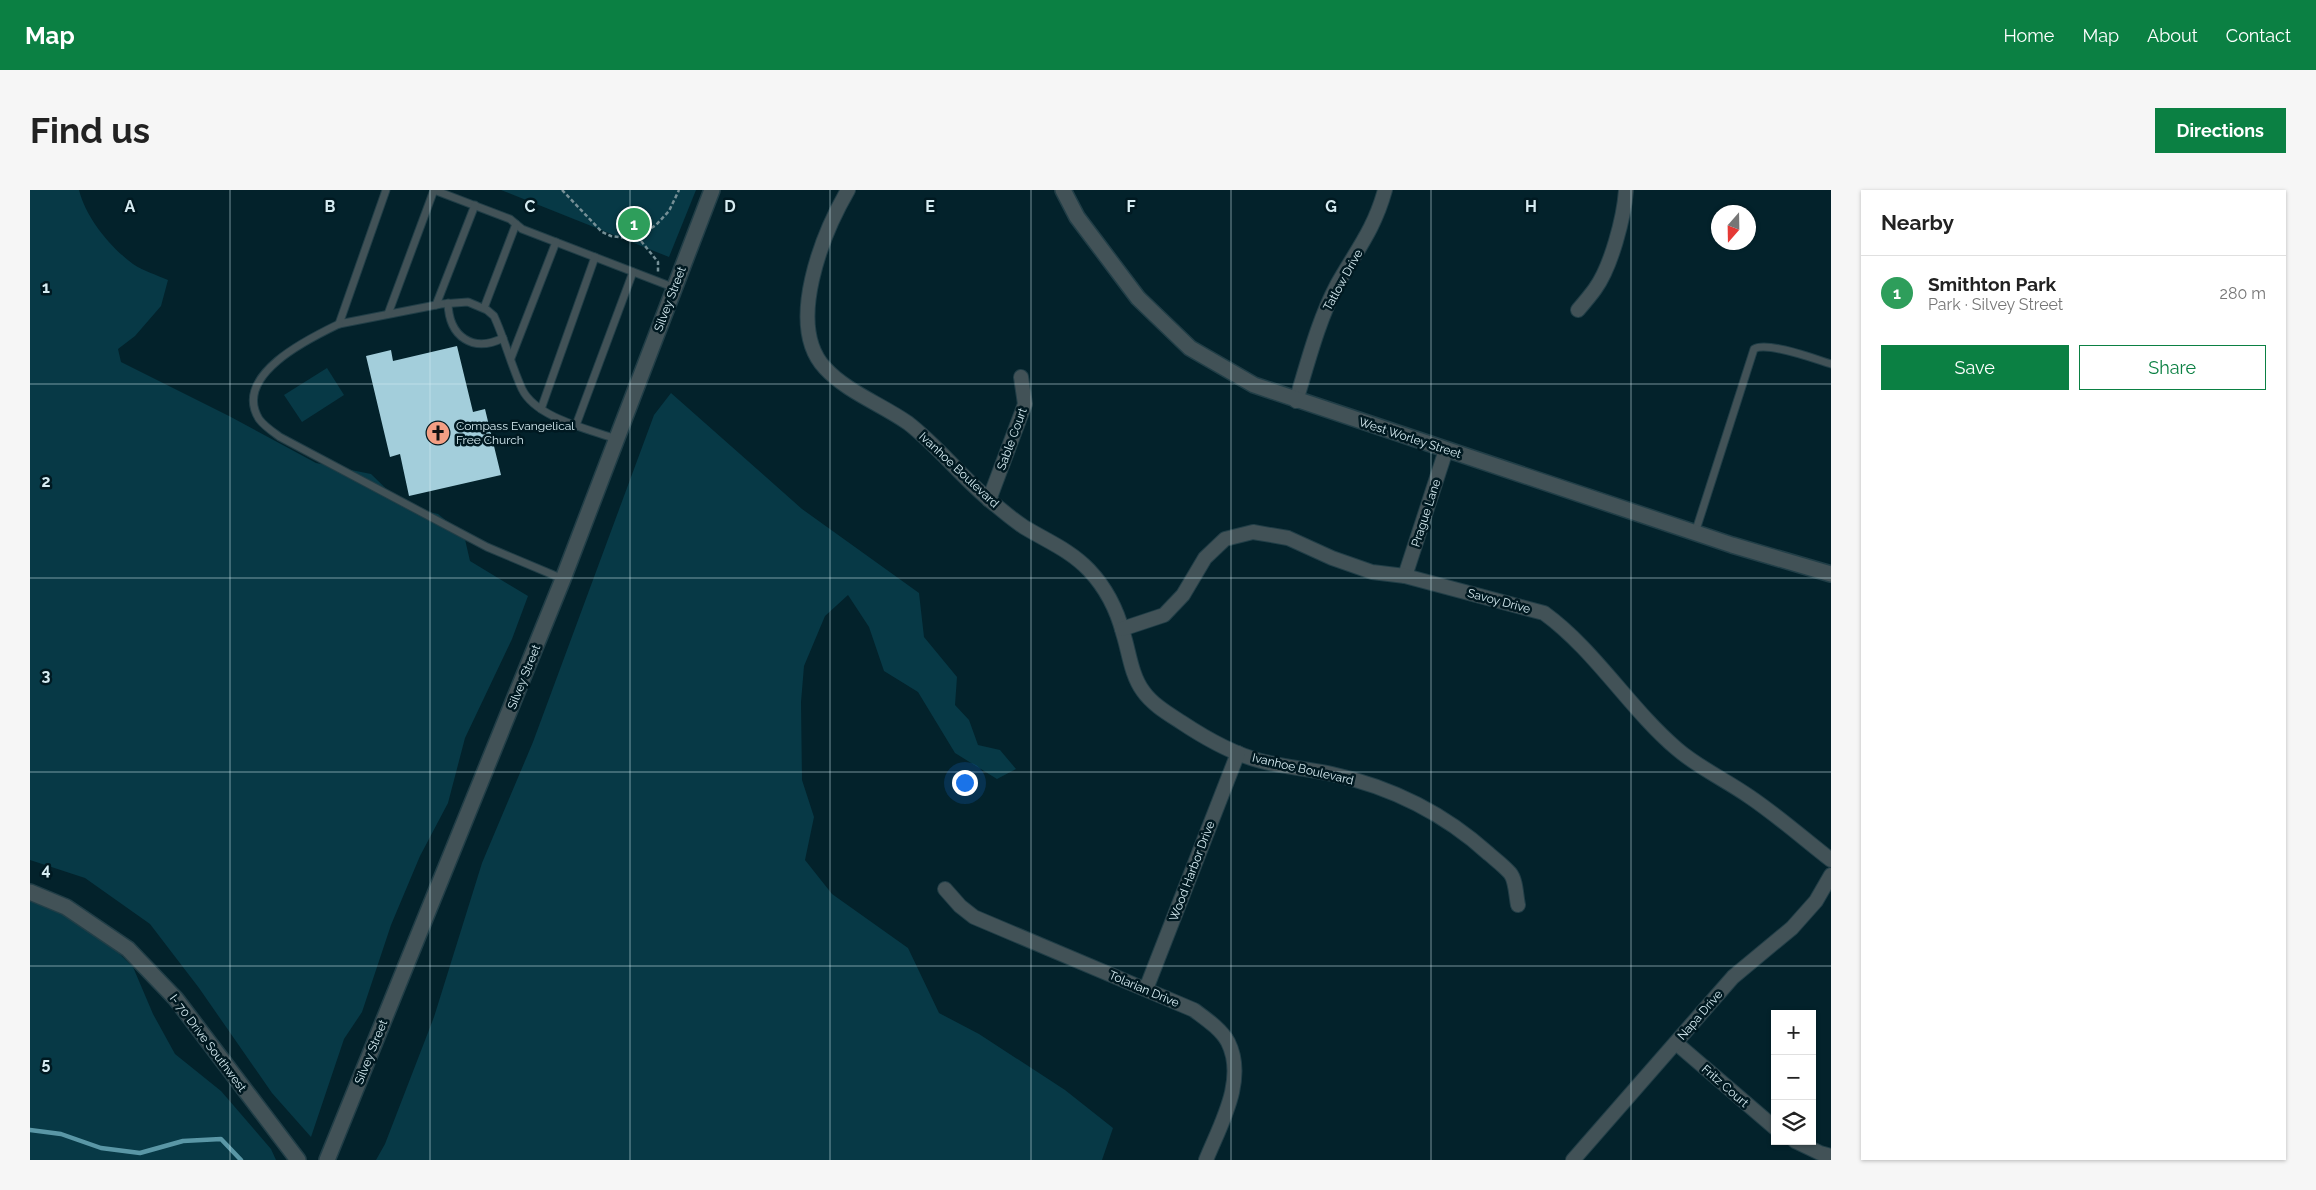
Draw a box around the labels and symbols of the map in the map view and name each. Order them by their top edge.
text: A [125,197,136,216]
text: B [325,197,336,216]
text: C [525,197,536,216]
text: D [724,197,736,216]
text: E [925,197,935,216]
text: F [1126,197,1136,216]
text: G [1325,197,1337,216]
text: H [1525,197,1537,216]
pin: 1 [618,205,650,243]
north arrow [1711,205,1756,250]
street label: Tatlow Drive [1320,247,1366,313]
street label: Silvey Street [651,265,689,333]
text: 1 [42,278,50,297]
street label: Sable Court [994,406,1030,472]
street label: West Worley Street [1357,415,1463,461]
place label: Compass Evangelical Free Church [456,419,575,447]
church icon: Compass Evangelical Free Church [425,420,451,446]
street label: Ivanhoe Boulevard [916,430,1002,510]
text: 2 [41,472,51,491]
street label: Prague Lane [1408,477,1444,549]
street label: Savoy Drive [1466,586,1532,616]
street label: Silvey Street [505,643,543,711]
text: 3 [42,666,51,685]
street label: Ivanhoe Boulevard [1251,751,1355,787]
your location [952,770,978,796]
street label: Wood Harbor Drive [1166,819,1218,923]
text: 4 [41,860,51,879]
street label: Tolarian Drive [1107,968,1181,1010]
street label: Napa Drive [1675,987,1725,1043]
street label: I- 70 Drive Southwest [167,992,249,1094]
street label: Silvey Street [352,1018,390,1086]
text: 5 [42,1054,51,1073]
street label: Fritz Court [1699,1062,1751,1110]

